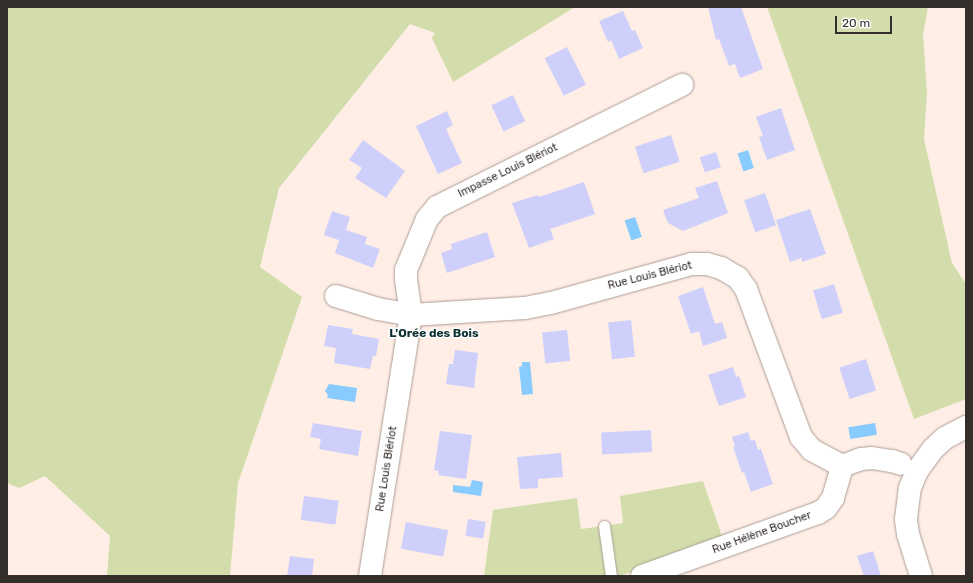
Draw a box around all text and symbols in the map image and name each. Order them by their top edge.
scale bar [837,8,894,34]
text: 20 m [842,16,870,30]
street label: Impasse Louis Blériot [456,141,560,201]
street label: Rue Louis Blériot [607,259,693,293]
district label: L'Orée des Bois [389,327,479,341]
street label: Rue Louis Blériot [374,425,400,513]
street label: Rue Hélène Boucher [711,509,813,557]

